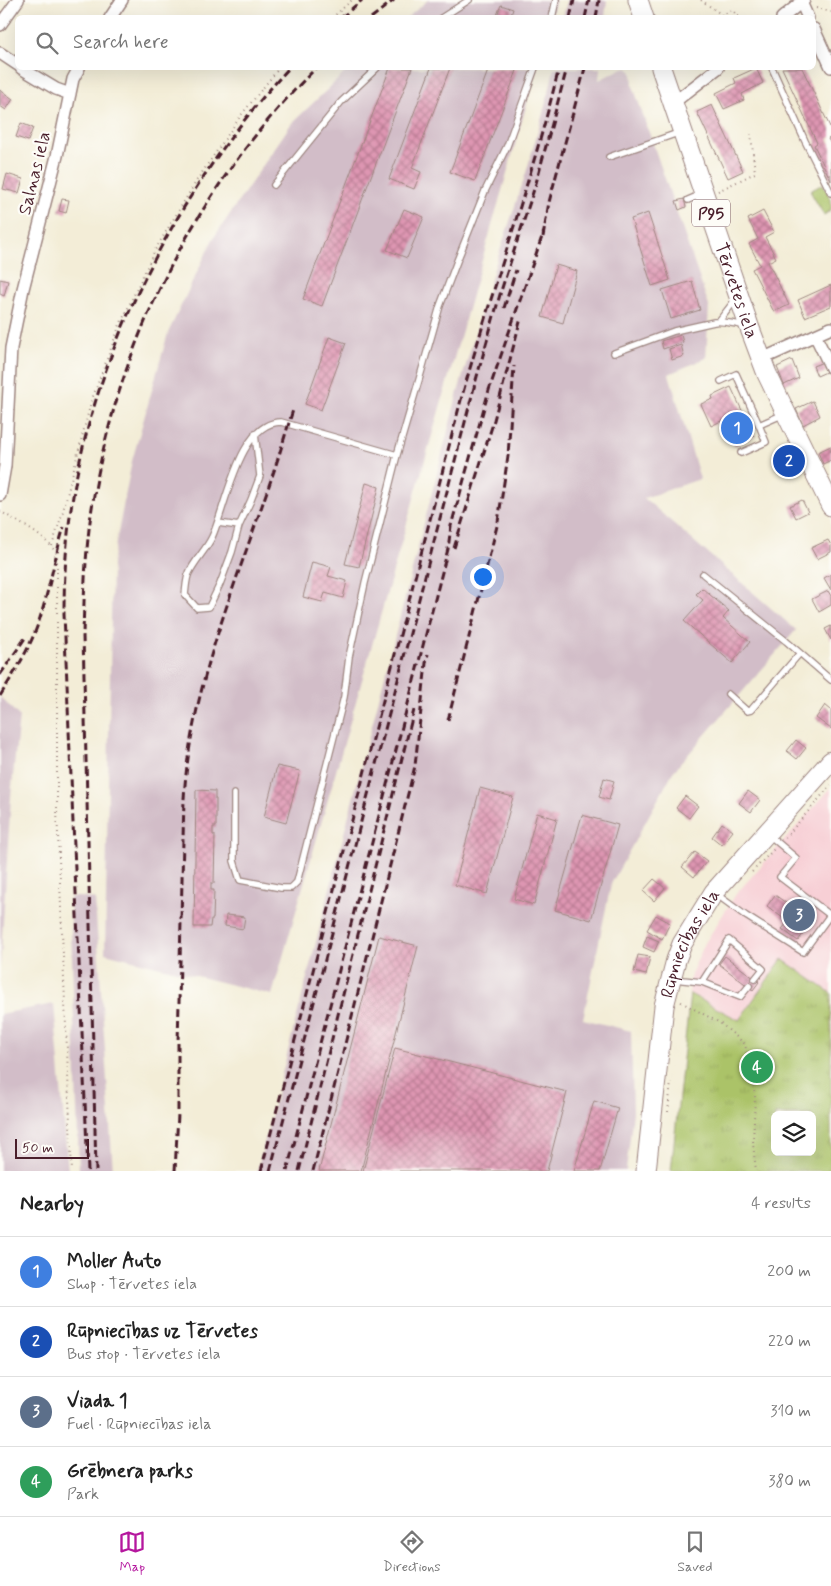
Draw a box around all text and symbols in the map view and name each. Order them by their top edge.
search box [15,15,816,70]
icon: search [33,29,61,57]
text: Search here [73,30,169,55]
street label: Salnas iela [13,129,57,217]
road number: P95 [692,200,730,227]
street label: Tērvetes iela [708,240,764,342]
pin: 1 [721,409,753,447]
pin: 2 [773,442,805,480]
your location [470,564,496,590]
street label: Rūpniecības iela [656,885,726,1001]
pin: 3 [783,896,815,934]
pin: 4 [741,1048,773,1086]
map controls [771,1111,816,1156]
button: layers [771,1111,816,1156]
scale bar [15,1136,89,1159]
text: 50 m [22,1139,53,1157]
text: Nearby [20,1190,84,1218]
text: 4 results [751,1193,811,1214]
text: Moller Auto [67,1249,161,1274]
text: 1 [32,1261,40,1282]
text: 200 m [767,1261,811,1282]
text: Shop · Tērvetes iela [67,1274,197,1295]
text: Rūpniecības uz Tērvetes [67,1319,258,1344]
text: 2 [32,1331,40,1352]
text: 220 m [768,1331,811,1352]
text: Bus stop · Tērvetes iela [67,1344,221,1365]
text: Viada 1 [67,1389,127,1414]
text: 3 [32,1401,40,1422]
text: 310 m [770,1401,811,1422]
text: Fuel · Rūpniecības iela [67,1414,211,1435]
text: Grēbnera parks [67,1459,193,1484]
text: 4 [31,1471,41,1492]
text: 380 m [768,1471,811,1492]
text: Park [67,1484,99,1505]
tab: Map [118,1528,146,1576]
tab: Directions [383,1528,441,1576]
tab: Saved [677,1528,713,1576]

